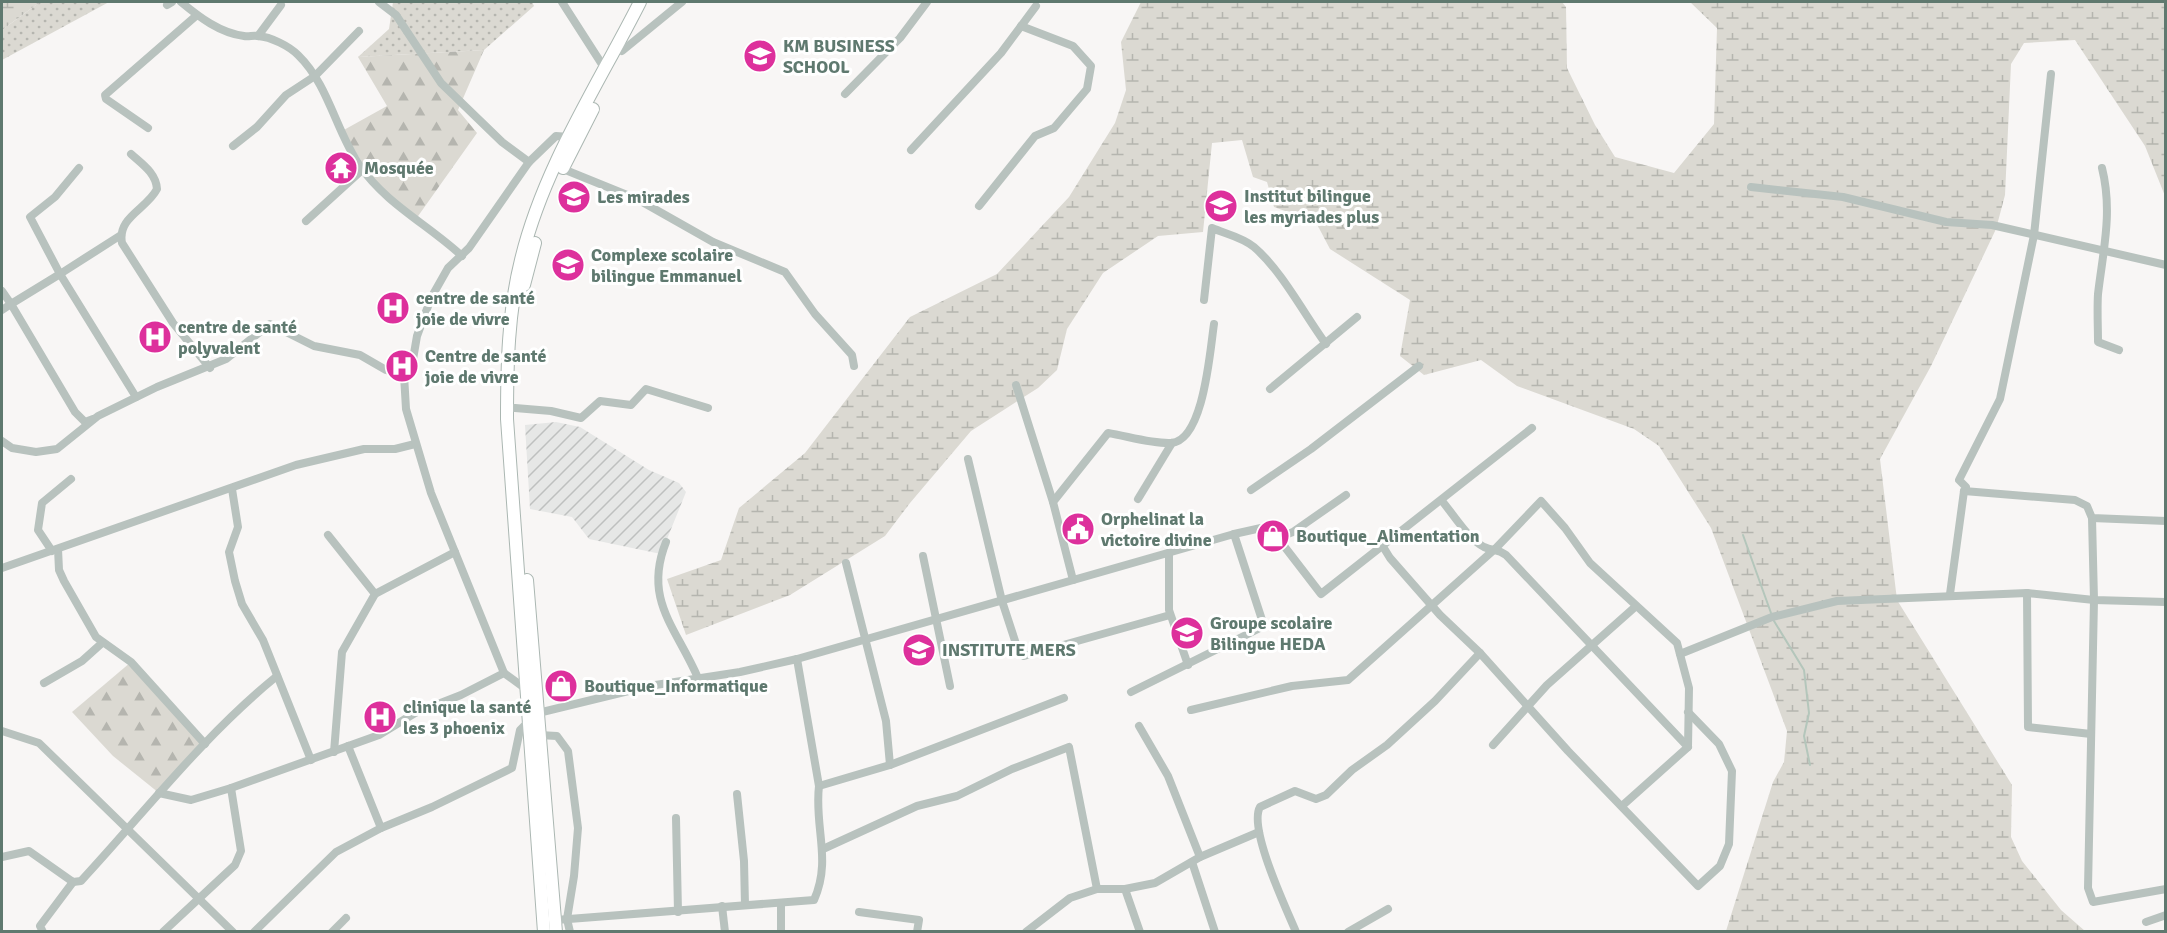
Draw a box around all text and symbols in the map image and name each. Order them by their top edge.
place label: KM BUSINESS SCHOOL [783,35,895,78]
school or university icon: KM BUSINESS SCHOOL [742,38,778,74]
temple icon: Mosquée [323,150,359,186]
place label: Mosquée [364,157,434,179]
school or university icon: Les mirades [556,179,592,215]
place label: Institut bilingue les myriades plus [1244,185,1379,228]
place label: Les mirades [597,186,690,208]
school or university icon: Institut bilingue les myriades plus [1203,188,1239,224]
place label: Complexe scolaire bilingue Emmanuel [591,244,742,287]
school or university icon: Complexe scolaire bilingue Emmanuel [550,247,586,283]
place label: centre de santé joie de vivre [416,287,535,330]
hospital icon: centre de santé joie de vivre [375,290,411,326]
place label: centre de santé polyvalent [178,316,297,359]
hospital icon: centre de santé polyvalent [137,319,173,355]
place label: Centre de santé joie de vivre [425,345,546,388]
hospital icon: Centre de santé joie de vivre [384,348,420,384]
place label: Orphelinat la victoire divine [1100,508,1212,551]
public building icon: Orphelinat la victoire divine [1060,511,1096,547]
shop icon: Boutique_Alimentation [1255,518,1291,554]
place label: Boutique_Alimentation [1296,525,1480,547]
place label: Groupe scolaire Bilingue HEDA [1210,612,1333,655]
school or university icon: Groupe scolaire Bilingue HEDA [1169,615,1205,651]
school or university icon: INSTITUTE MERS [901,632,937,668]
place label: INSTITUTE MERS [942,639,1076,661]
shop icon: Boutique_Informatique [543,668,579,704]
place label: Boutique_Informatique [584,675,768,697]
place label: clinique la santé les 3 phoenix [403,696,531,739]
hospital icon: clinique la santé les 3 phoenix [362,699,398,735]

